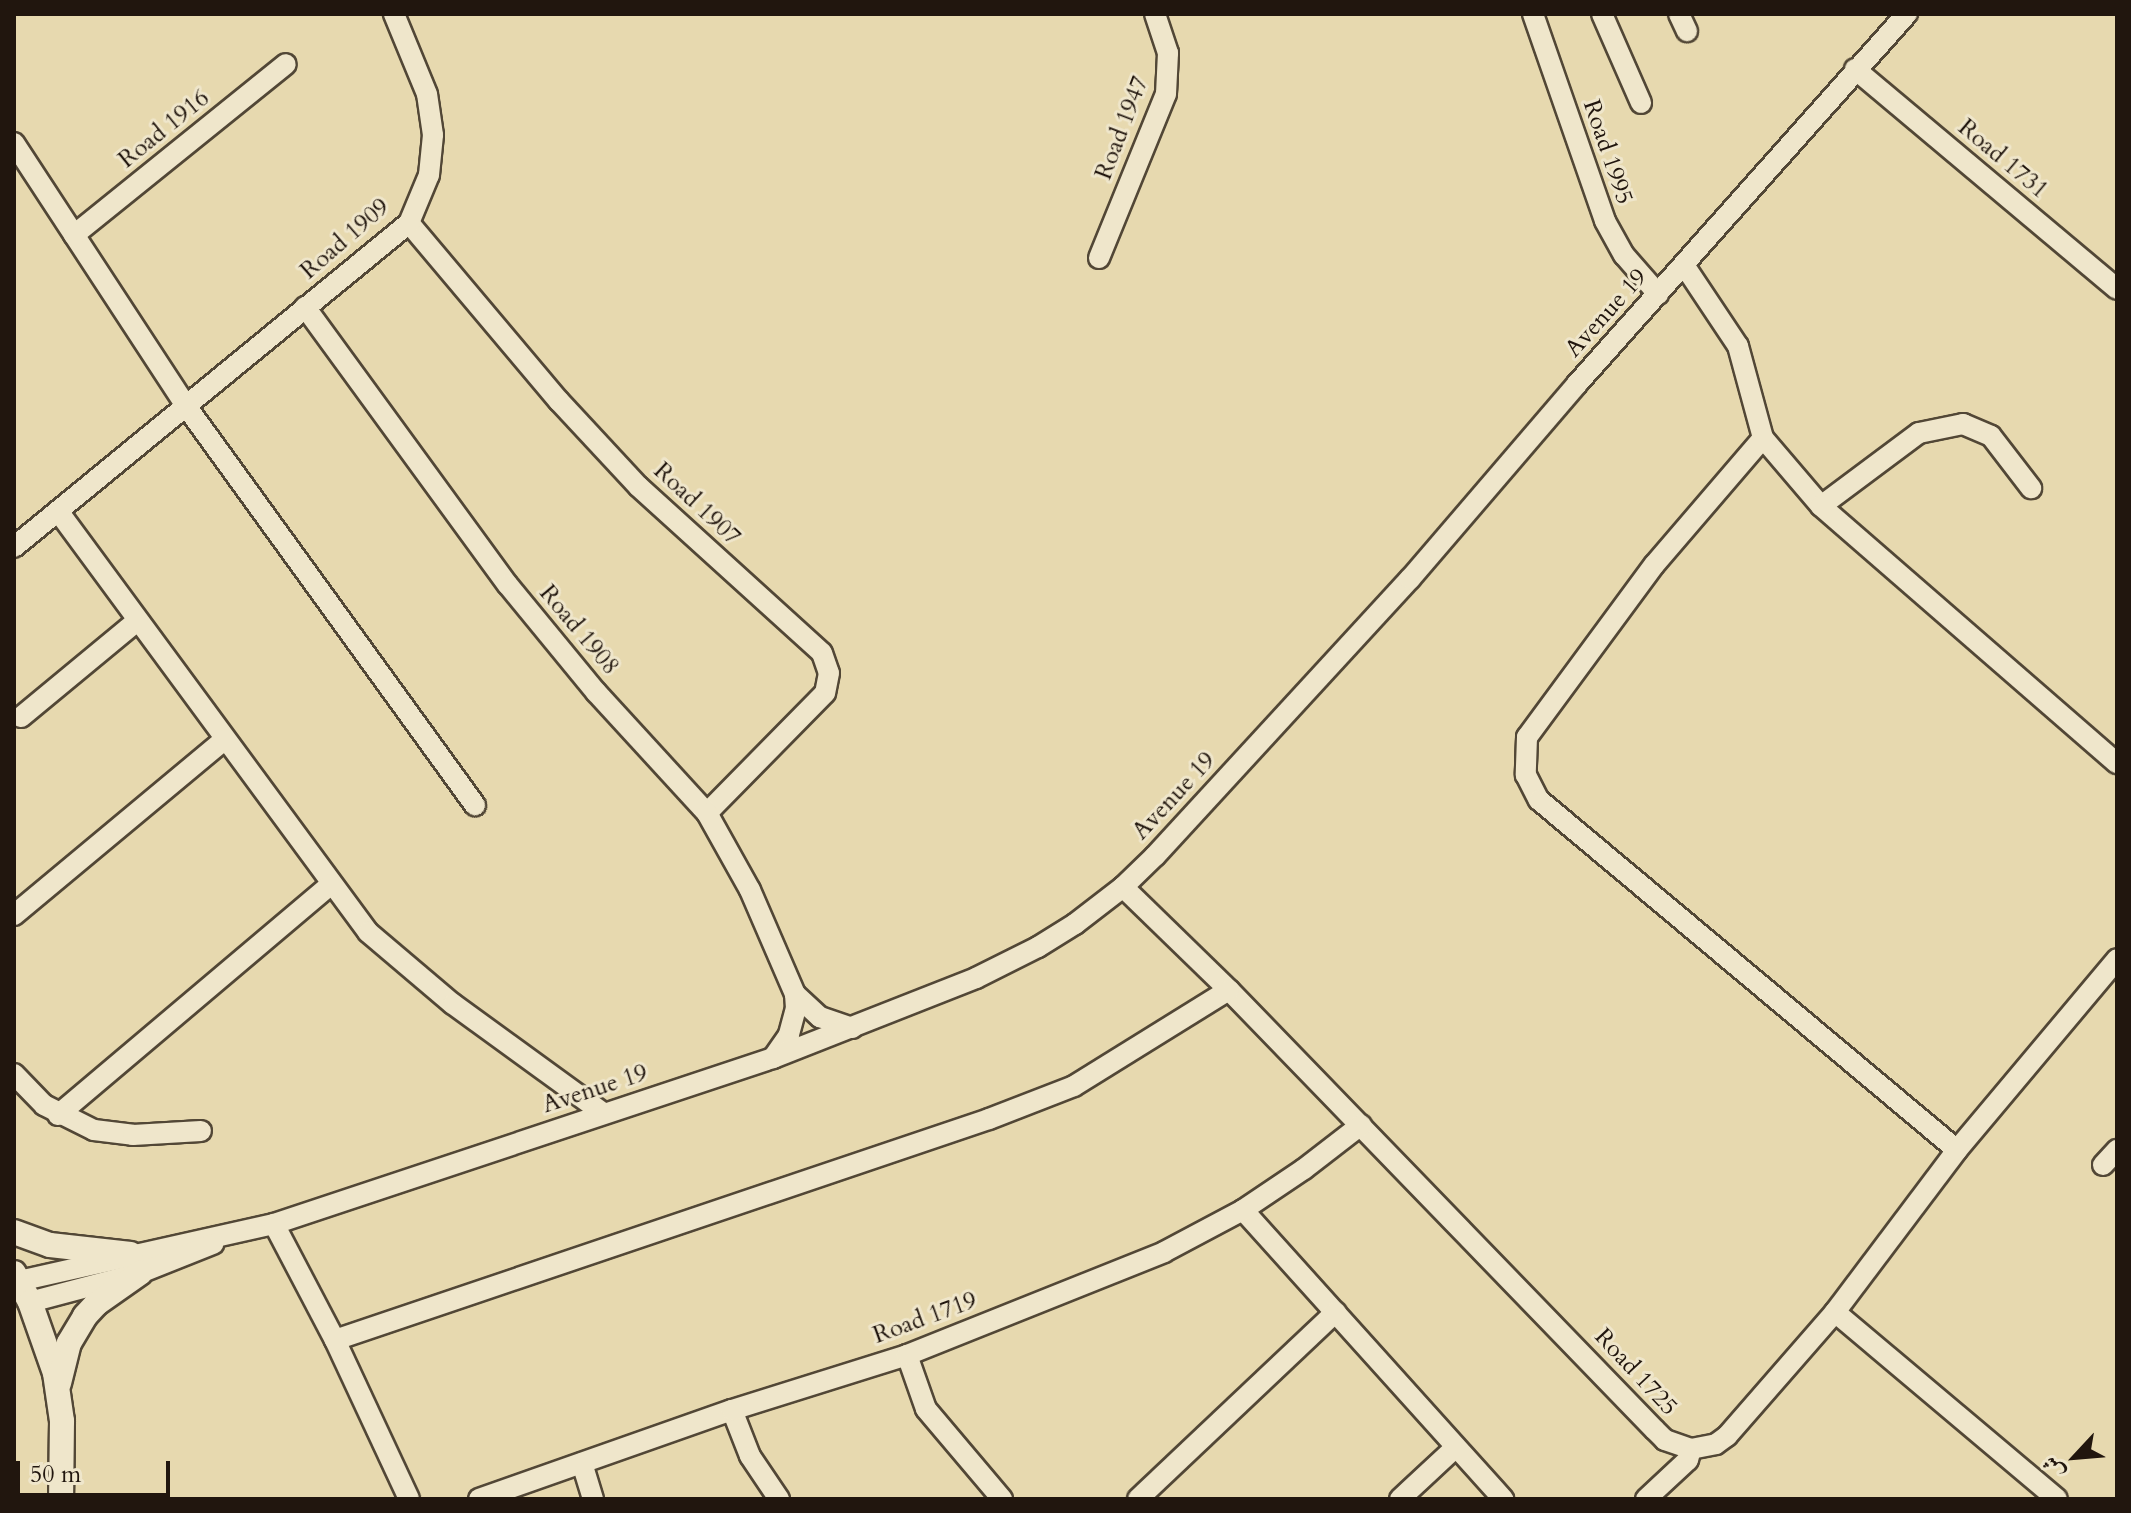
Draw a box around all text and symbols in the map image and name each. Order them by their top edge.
street label: Road 1947 [1089,72,1155,184]
street label: Road 1916 [113,84,215,174]
street label: Road 1995 [1577,96,1639,208]
street label: Road 1731 [1952,113,2054,205]
street label: Road 1909 [295,193,395,285]
street label: Avenue 19 [1559,263,1653,363]
street label: Road 1907 [648,457,746,551]
street label: Road 1908 [533,579,625,681]
street label: Avenue 19 [1126,746,1222,846]
street label: Avenue 19 [539,1058,651,1120]
street label: Road 1719 [869,1286,981,1350]
street label: Road 1725 [1589,1323,1683,1421]
north arrow [2035,1417,2115,1497]
scale bar [20,1445,174,1495]
text: ش [2035,1451,2072,1484]
text: 50 m [30,1458,81,1491]

